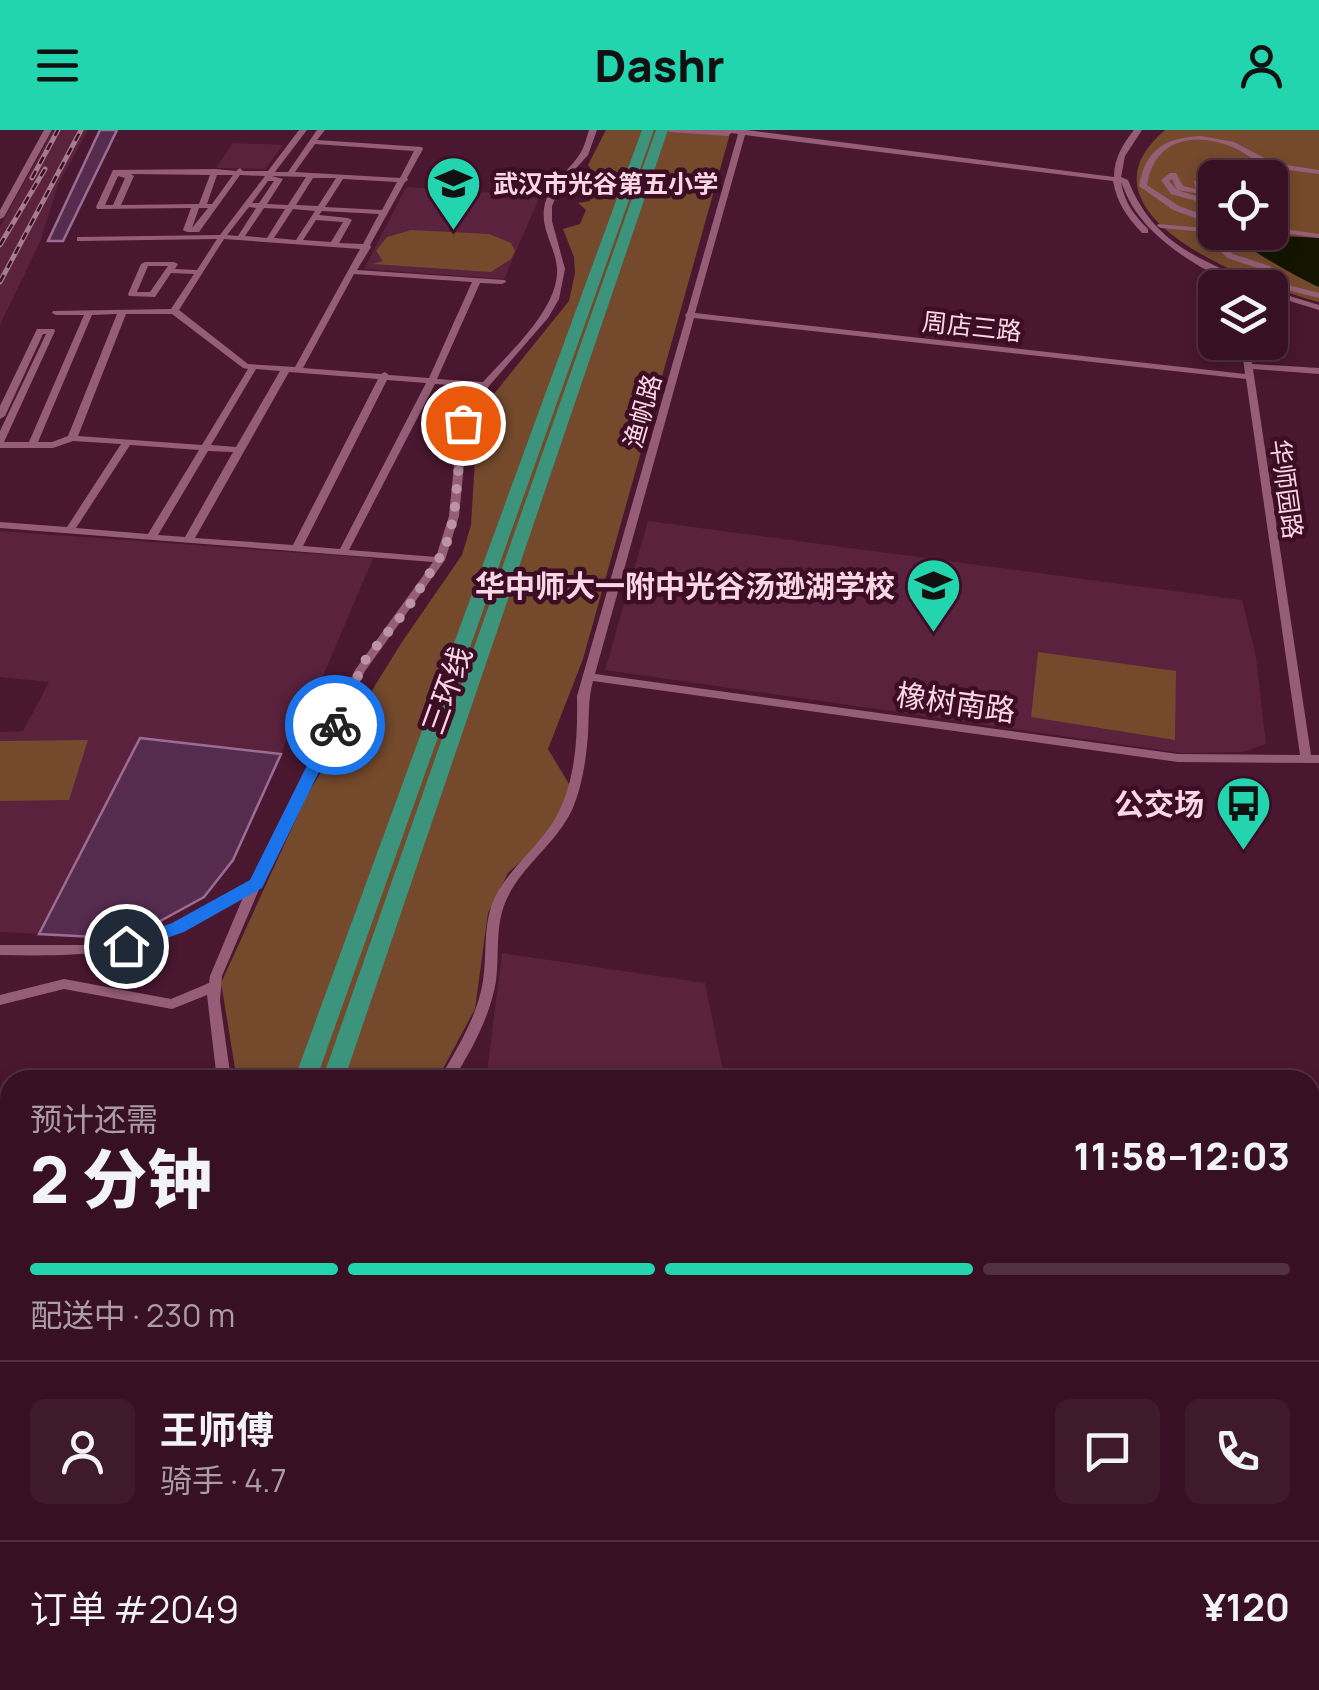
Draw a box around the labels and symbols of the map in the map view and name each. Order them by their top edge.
school or university icon: 武汉市光谷第五小学 [424,153,484,232]
place label: 武汉市光谷第五小学 [493,166,718,201]
street label: 周店三路 [920,303,1024,349]
street label: 渔帆路 [615,370,669,452]
pin [421,381,506,466]
street label: 华师园路 [1263,437,1311,541]
school or university icon: 华中师大一附中光谷汤逊湖学校 [904,555,964,634]
place label: 华中师大一附中光谷汤逊湖学校 [475,565,895,606]
street label: 三环线 [411,641,481,739]
street label: 橡树南路 [894,673,1018,731]
courier [285,675,385,775]
bus stop icon: 公交场 [1213,773,1273,852]
place label: 公交场 [1114,783,1204,824]
pin [84,904,169,989]

